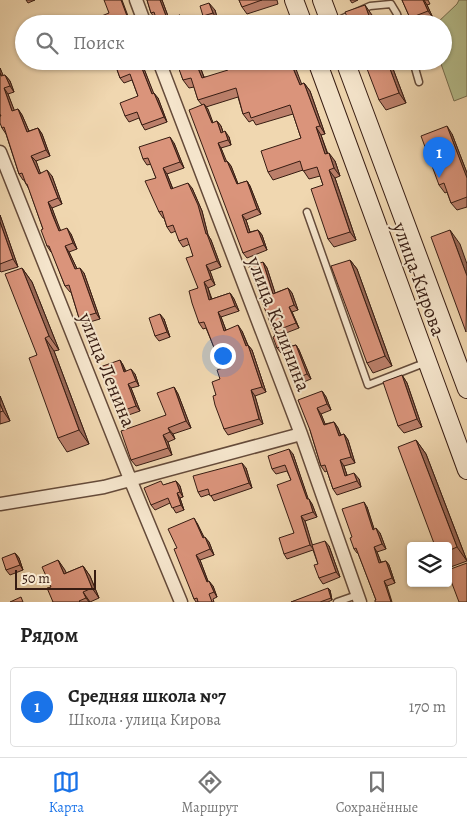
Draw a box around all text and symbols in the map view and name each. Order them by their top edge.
search box [15,15,452,70]
icon: search [33,29,61,57]
text: Поиск [73,30,125,56]
pin: 1 [423,137,455,178]
street label: улица Кирова [386,218,452,340]
street label: улица Калинина [240,252,317,396]
street label: улица Ленина [71,308,142,432]
your location [210,343,236,369]
map controls [407,542,452,587]
button: layers [407,542,452,587]
scale bar [15,567,96,590]
text: 50 m [22,569,50,588]
text: Рядом [20,621,78,649]
text: Средняя школа №7 [68,683,226,709]
text: 1 [34,696,40,718]
text: 170 m [409,696,446,718]
text: Школа · улица Кирова [68,709,221,731]
tab: Карта [49,768,84,817]
tab: Маршрут [182,768,238,817]
tab: Сохранённые [336,768,418,817]

